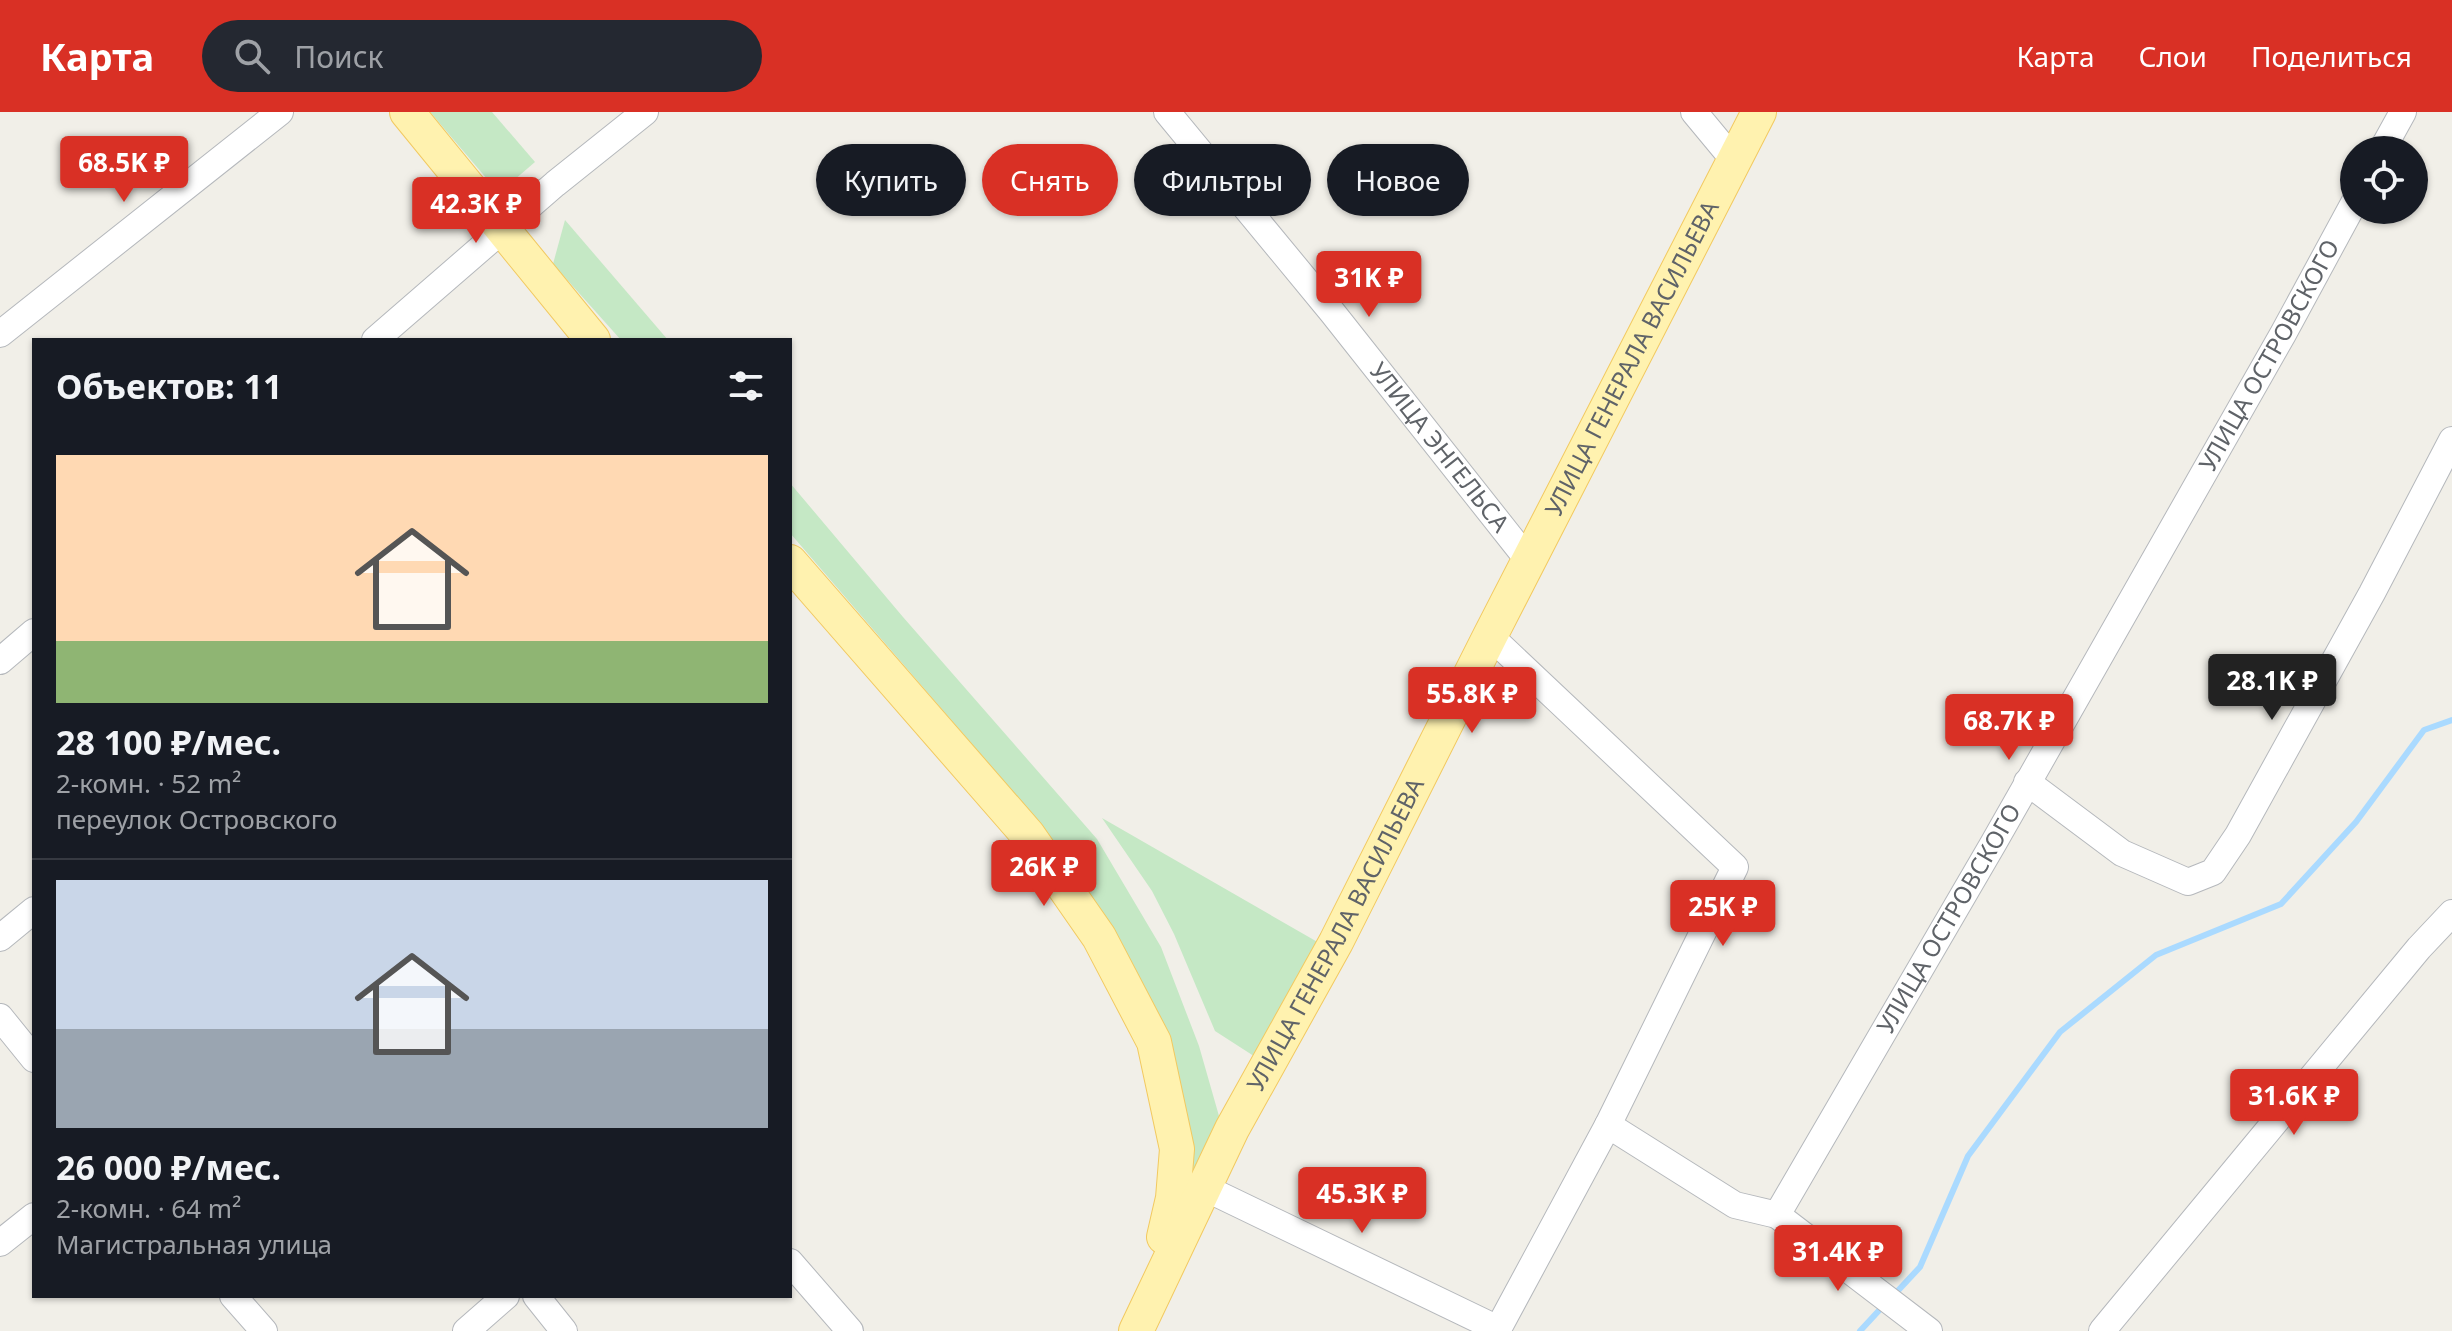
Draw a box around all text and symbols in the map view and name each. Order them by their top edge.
search box [202,20,762,92]
text: Карта [40,30,154,82]
icon: search [230,34,274,78]
text: Поиск [294,36,383,77]
text: Карта [2016,37,2095,75]
text: Слои [2139,37,2207,75]
text: Поделиться [2251,37,2412,75]
pin: 68.5K ₽ [50,136,198,204]
map controls [2340,136,2428,224]
button: locate [2340,136,2428,224]
text: 68.5K ₽ [78,144,170,180]
chip: Купить [816,144,966,216]
chip: Снять [982,144,1118,216]
chip: Фильтры [1134,144,1311,216]
chip: Новое [1327,144,1469,216]
pin: 42.3K ₽ [402,177,550,245]
text: 42.3K ₽ [430,185,522,221]
street label: УЛИЦА ГЕНЕРАЛА ВАСИЛЬЕВА [1536,194,1726,521]
street label: УЛИЦА ОСТРОВСКОГО [2190,233,2346,477]
pin: 31K ₽ [1313,251,1425,319]
text: 31K ₽ [1334,259,1404,295]
street label: УЛИЦА ЭНГЕЛЬСА [1363,355,1518,539]
text: Объектов: 11 [56,363,282,409]
icon: filters [724,364,768,408]
icon: home [340,507,484,651]
pin: 28.1K ₽ [2198,654,2346,722]
text: 28.1K ₽ [2226,662,2318,698]
pin: 55.8K ₽ [1398,667,1546,735]
text: 55.8K ₽ [1426,675,1518,711]
pin: 68.7K ₽ [1935,694,2083,762]
text: 68.7K ₽ [1963,702,2055,738]
text: 28 100 ₽/мес. [56,719,281,765]
text: 2-комн. · 52 m² [56,765,241,801]
street label: УЛИЦА ГЕНЕРАЛА ВАСИЛЬЕВА [1238,771,1431,1097]
street label: УЛИЦА ОСТРОВСКОГО [1868,797,2028,1039]
text: переулок Островского [56,801,337,837]
pin: 26K ₽ [988,840,1100,908]
text: 26K ₽ [1009,848,1079,884]
pin: 25K ₽ [1667,880,1779,948]
text: 25K ₽ [1688,888,1758,924]
icon: home [340,932,484,1076]
pin: 31.6K ₽ [2220,1069,2368,1137]
text: 31.6K ₽ [2248,1077,2340,1113]
text: 26 000 ₽/мес. [56,1144,281,1190]
pin: 45.3K ₽ [1288,1167,1436,1235]
text: 45.3K ₽ [1316,1175,1408,1211]
text: 2-комн. · 64 m² [56,1190,241,1226]
pin: 31.4K ₽ [1764,1225,1912,1293]
text: Магистральная улица [56,1226,332,1262]
text: 31.4K ₽ [1792,1233,1884,1269]

